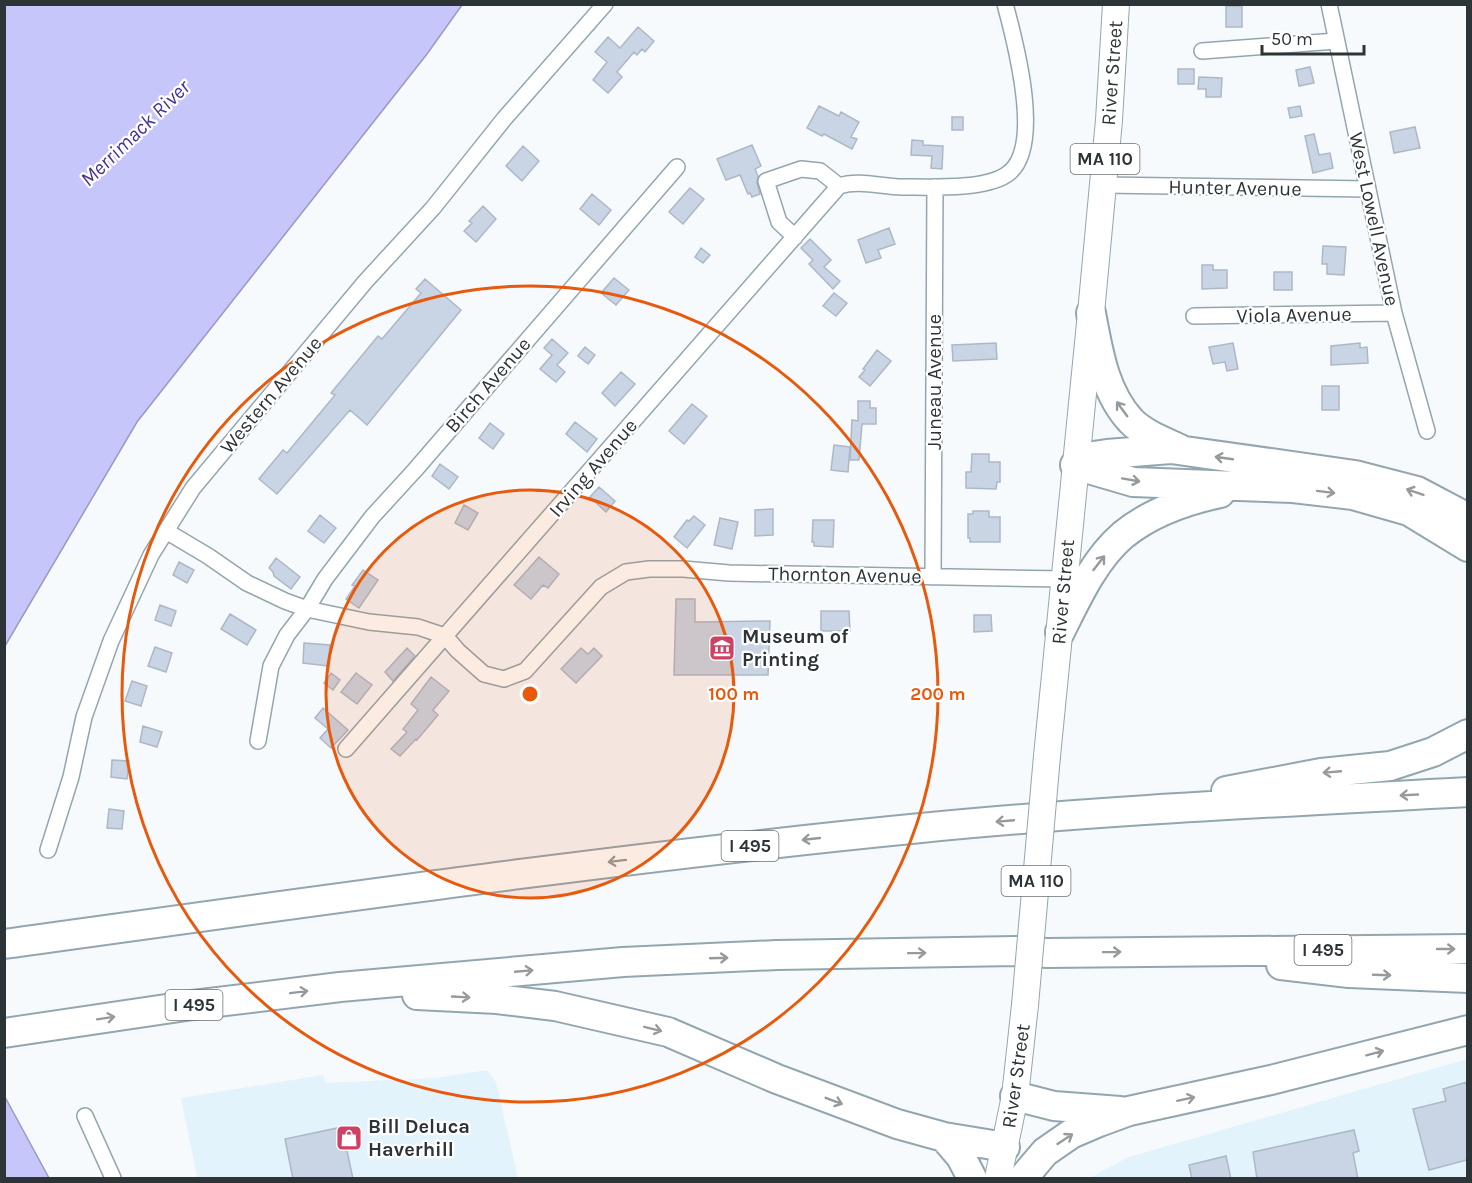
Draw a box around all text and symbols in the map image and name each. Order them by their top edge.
scale bar [1262,18,1364,56]
street label: River Street [1097,19,1127,126]
text: 50 m [1271,28,1313,50]
water label: Merrimack River [75,74,195,191]
street label: West Lowell Avenue [1344,130,1404,308]
road number: MA 110 [1070,144,1140,174]
street label: Hunter Avenue [1168,175,1302,201]
street label: Viola Avenue [1236,302,1352,328]
street label: Juneau Avenue [923,314,946,450]
street label: Western Avenue [215,332,327,458]
street label: Birch Avenue [440,333,536,437]
one-way arrow [1116,401,1128,417]
street label: Irving Avenue [544,414,642,522]
one-way arrow [1214,452,1234,463]
one-way arrow [1121,475,1141,486]
one-way arrow [1407,485,1425,496]
one-way arrow [1315,487,1335,498]
street label: River Street [1047,538,1079,646]
one-way arrow [1093,555,1106,571]
street label: Thornton Avenue [768,562,922,588]
place label: Museum of Printing [742,625,849,671]
museum icon: Museum of Printing [707,633,737,663]
text: 100 m [709,683,759,705]
text: 200 m [910,683,966,705]
centre of rings [520,684,540,704]
one-way arrow [1323,767,1343,778]
one-way arrow [1400,790,1420,801]
one-way arrow [995,816,1015,827]
road number: I 495 [722,831,778,861]
one-way arrow [801,834,821,845]
one-way arrow [608,856,627,867]
road number: MA 110 [1002,866,1070,896]
road number: I 495 [1294,935,1352,965]
one-way arrow [1436,943,1456,955]
one-way arrow [1101,946,1121,958]
one-way arrow [906,947,926,959]
one-way arrow [708,952,728,963]
one-way arrow [514,965,534,976]
one-way arrow [1371,969,1391,980]
one-way arrow [289,987,308,998]
road number: I 495 [166,990,222,1020]
one-way arrow [451,992,471,1003]
one-way arrow [95,1013,115,1024]
street label: River Street [997,1022,1035,1130]
one-way arrow [644,1023,663,1035]
one-way arrow [1365,1046,1384,1058]
one-way arrow [1176,1093,1195,1105]
one-way arrow [825,1096,843,1107]
place label: Bill Deluca Haverhill [368,1115,470,1161]
shop icon: Bill Deluca Haverhill [334,1123,364,1153]
one-way arrow [1056,1132,1073,1144]

